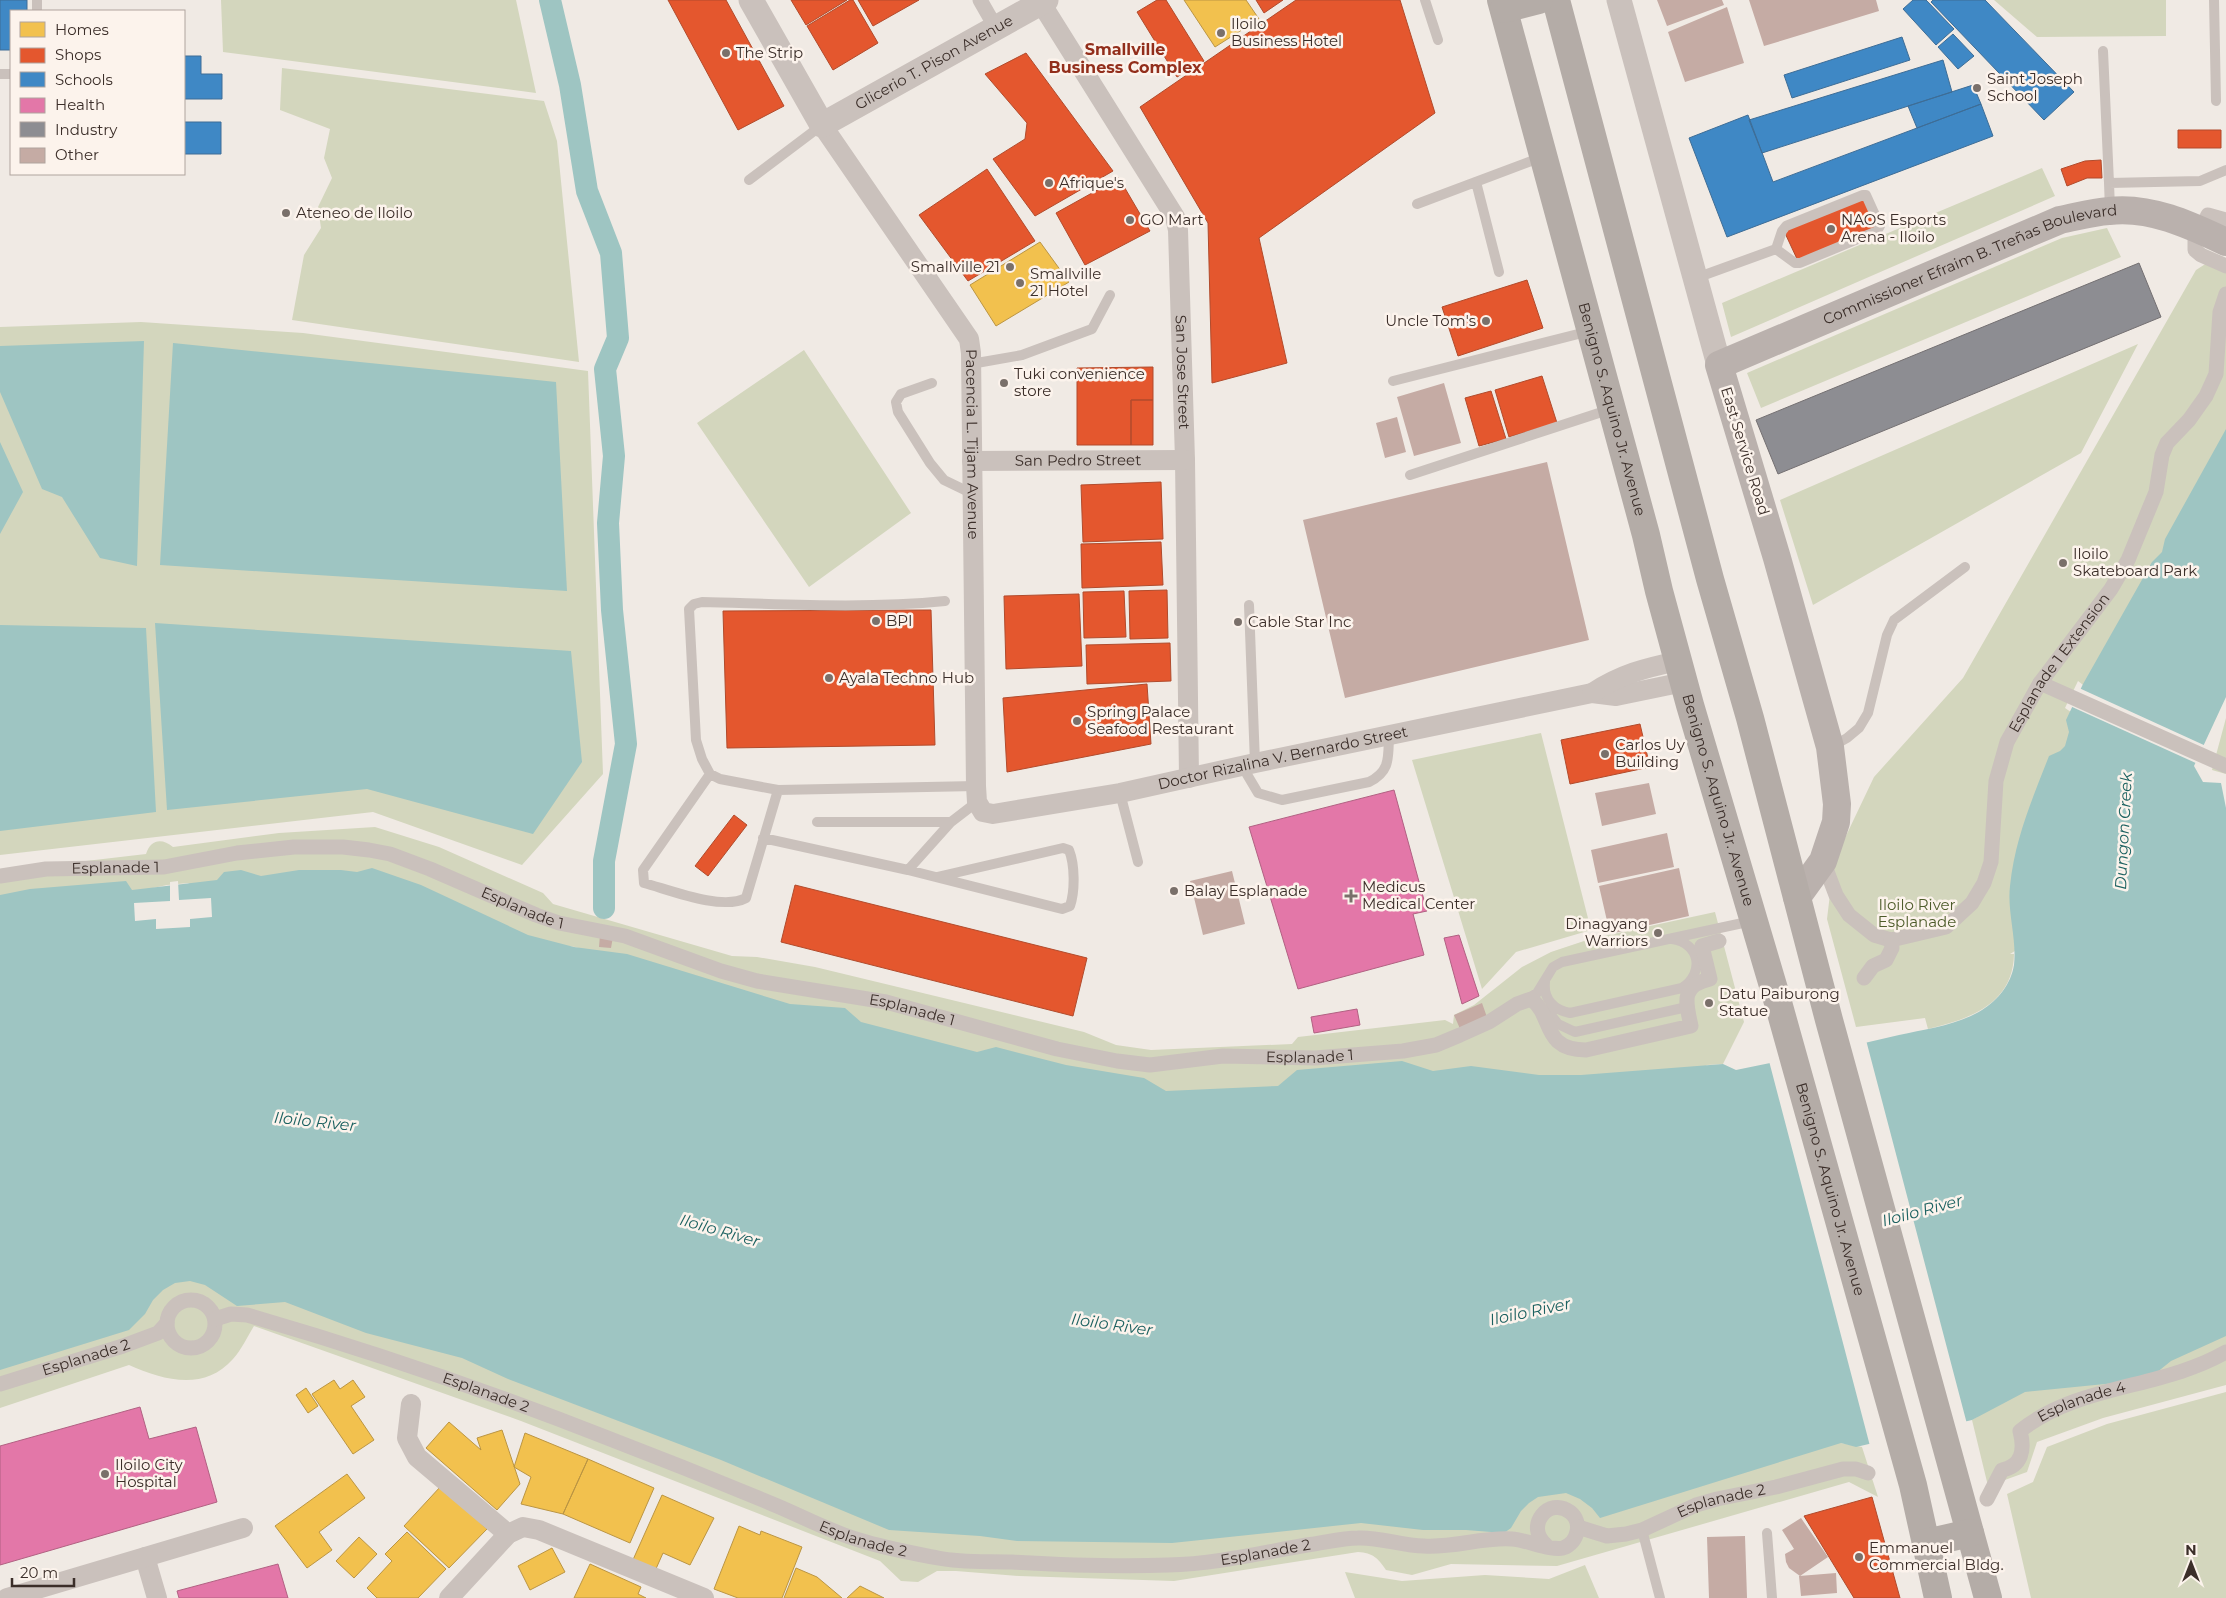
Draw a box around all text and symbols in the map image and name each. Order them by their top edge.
legend [10,10,185,175]
street label: Glicerio T. Pison Avenue [851,10,1016,114]
place label: Iloilo Business Hotel [1231,14,1342,50]
text: Homes [55,20,109,39]
marker: Iloilo Business Hotel [1215,27,1227,39]
district label: Smallville Business Complex [1048,40,1202,77]
place label: The Strip [736,43,803,62]
text: Shops [55,45,101,64]
marker: The Strip [720,47,732,59]
place label: Saint Joseph School [1987,69,2083,105]
text: Schools [55,70,113,89]
marker: Saint Joseph School [1971,82,1983,94]
text: Health [55,95,105,114]
text: Industry [55,120,118,139]
text: Other [55,145,99,164]
place label: Afrique's [1059,173,1124,192]
marker: Afrique's [1043,177,1055,189]
street label: Commissioner Efraim B. Treñas Boulevard [1820,200,2118,329]
place label: Ateneo de Iloilo [296,203,413,222]
marker: Ateneo de Iloilo [280,207,292,219]
place label: GO Mart [1140,210,1204,229]
place label: NAOS Esports Arena - Iloilo [1841,210,1946,246]
marker: GO Mart [1124,214,1136,226]
marker: NAOS Esports Arena - Iloilo [1825,223,1837,235]
place label: Smallville 21 [911,257,1000,276]
marker: Smallville 21 [1004,261,1016,273]
place label: Smallville 21 Hotel [1030,264,1101,300]
marker: Smallville 21 Hotel [1014,277,1026,289]
street label: Benigno S. Aquino Jr. Avenue [1574,300,1650,518]
place label: Uncle Tom's [1385,311,1476,330]
street label: San Jose Street [1172,314,1194,430]
marker: Uncle Tom's [1480,315,1492,327]
street label: Pacencia L. Tijam Avenue [962,349,983,540]
place label: Tuki convenience store [1014,364,1145,400]
marker: Tuki convenience store [998,377,1010,389]
street label: East Service Road [1717,384,1774,517]
street label: San Pedro Street [1015,450,1141,470]
place label: Iloilo Skateboard Park [2073,544,2197,580]
marker: Iloilo Skateboard Park [2057,557,2069,569]
street label: Esplanade 1 Extension [2004,589,2114,736]
place label: BPI [886,611,912,630]
place label: Cable Star Inc [1248,612,1352,631]
marker: BPI [870,615,882,627]
marker: Cable Star Inc [1232,616,1244,628]
place label: Ayala Techno Hub [839,668,974,687]
marker: Ayala Techno Hub [823,672,835,684]
street label: Benigno S. Aquino Jr. Avenue [1678,692,1759,908]
place label: Spring Palace Seafood Restaurant [1087,702,1234,738]
marker: Spring Palace Seafood Restaurant [1071,715,1083,727]
street label: Doctor Rizalina V. Bernardo Street [1156,722,1409,793]
place label: Carlos Uy Building [1615,735,1686,771]
marker: Carlos Uy Building [1599,748,1611,760]
water label: Dungon Creek [2111,770,2136,890]
street label: Esplanade 1 [71,857,160,878]
place label: Medicus Medical Center [1362,877,1475,913]
place label: Balay Esplanade [1184,881,1307,900]
street label: Esplanade 1 [478,882,565,933]
marker: Balay Esplanade [1168,885,1180,897]
marker: Medicus Medical Center [1344,889,1358,903]
park label: Iloilo River Esplanade [1878,895,1956,931]
place label: Dinagyang Warriors [1565,914,1648,950]
marker: Dinagyang Warriors [1652,927,1664,939]
place label: Datu Paiburong Statue [1719,984,1840,1020]
street label: Esplanade 1 [868,989,957,1030]
marker: Datu Paiburong Statue [1703,997,1715,1009]
street label: Esplanade 1 [1266,1045,1354,1067]
street label: Benigno S. Aquino Jr. Avenue [1792,1080,1870,1298]
water label: Iloilo River [273,1108,357,1135]
water label: Iloilo River [1880,1190,1965,1230]
water label: Iloilo River [678,1210,763,1251]
water label: Iloilo River [1488,1294,1573,1329]
water label: Iloilo River [1070,1309,1155,1340]
street label: Esplanade 2 [40,1334,132,1379]
street label: Esplanade 2 [440,1368,532,1416]
street label: Esplanade 4 [2034,1377,2127,1426]
place label: Iloilo City Hospital [115,1455,183,1491]
marker: Iloilo City Hospital [99,1468,111,1480]
street label: Esplanade 2 [1674,1479,1767,1522]
street label: Esplanade 2 [816,1516,909,1561]
street label: Esplanade 2 [1219,1535,1312,1569]
place label: Emmanuel Commercial Bldg. [1869,1538,2004,1574]
north arrow [2166,1538,2216,1588]
text: N [2185,1541,2197,1559]
marker: Emmanuel Commercial Bldg. [1853,1551,1865,1563]
scale bar [12,1556,75,1588]
text: 20 m [20,1563,58,1582]

